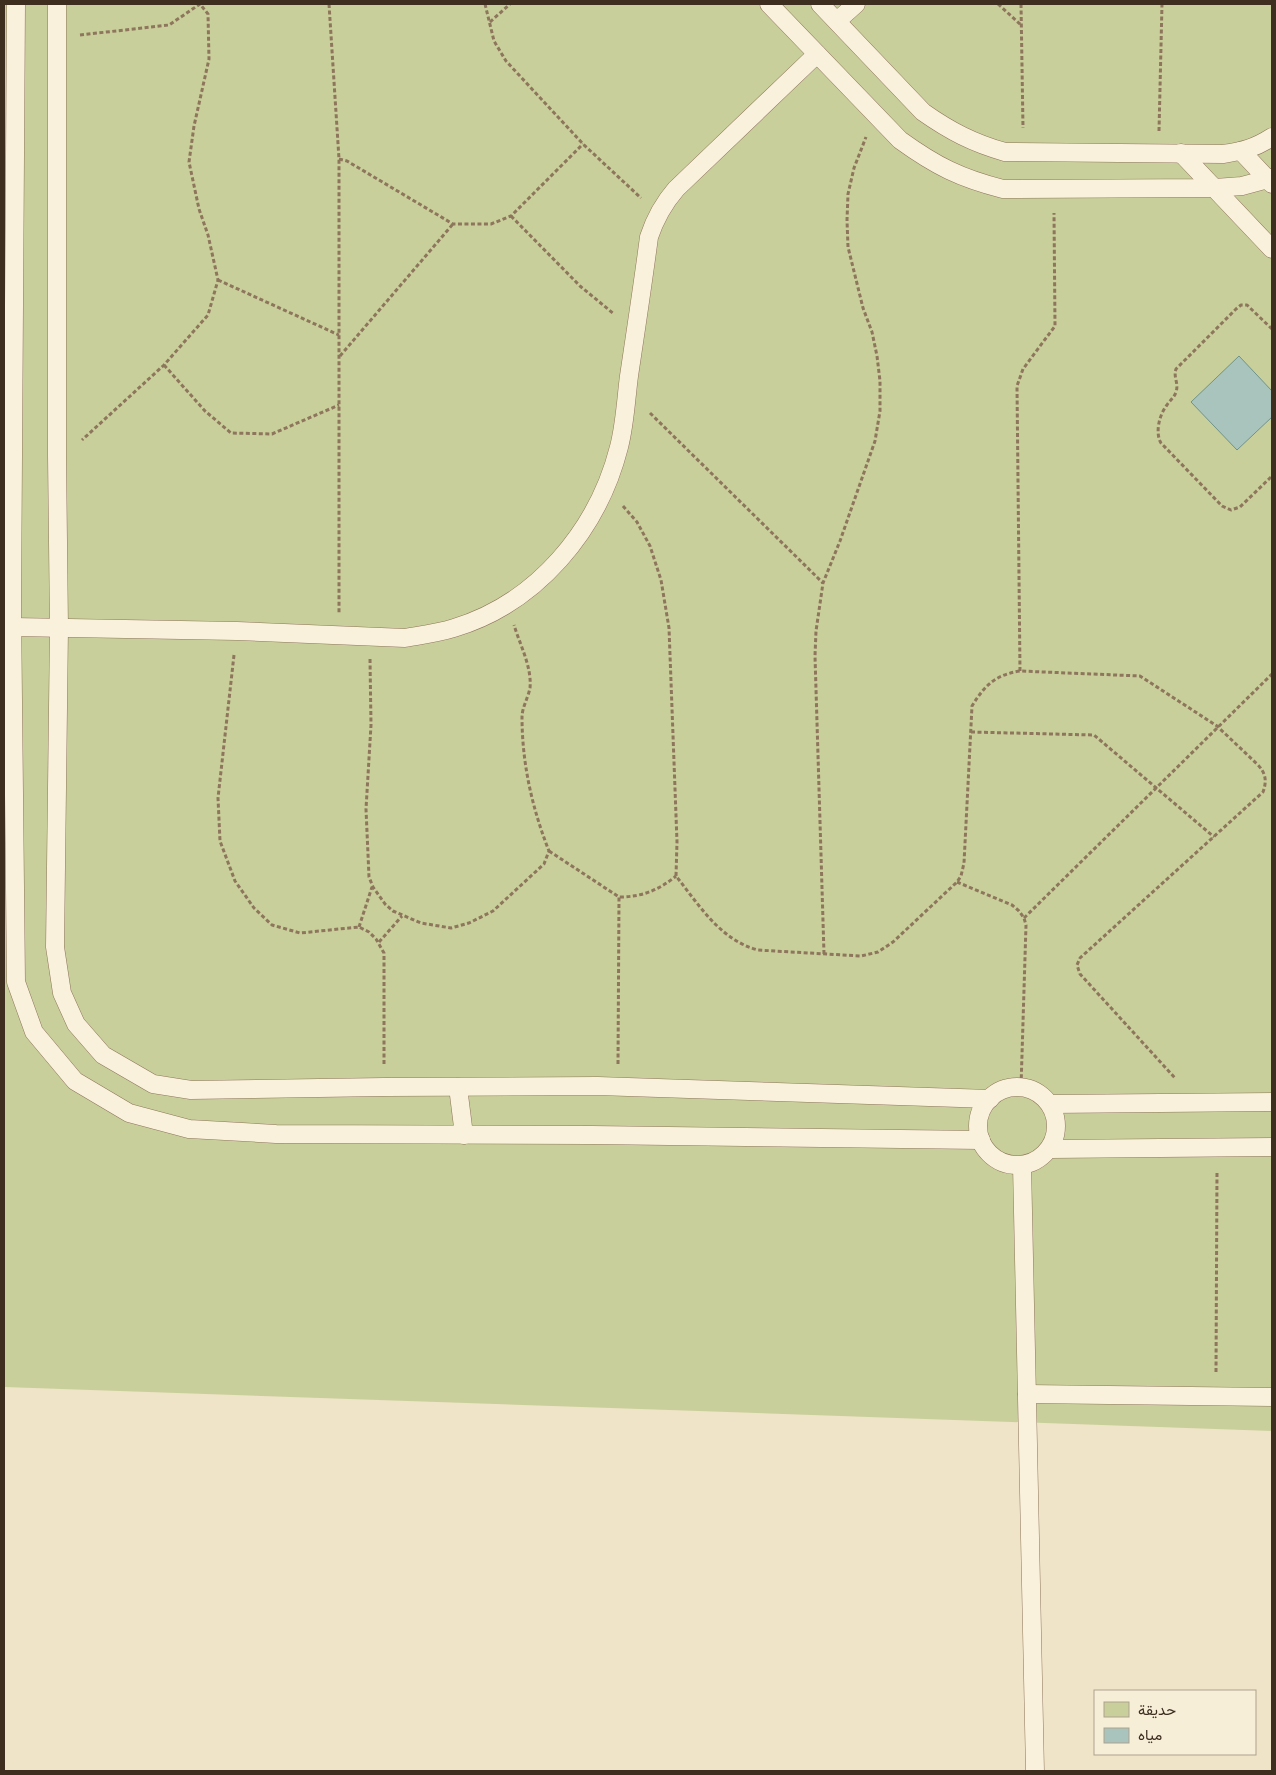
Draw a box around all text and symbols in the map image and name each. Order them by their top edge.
legend [1094,1690,1256,1755]
text: حديقة [1138,1700,1176,1719]
text: مياه [1138,1725,1162,1744]

